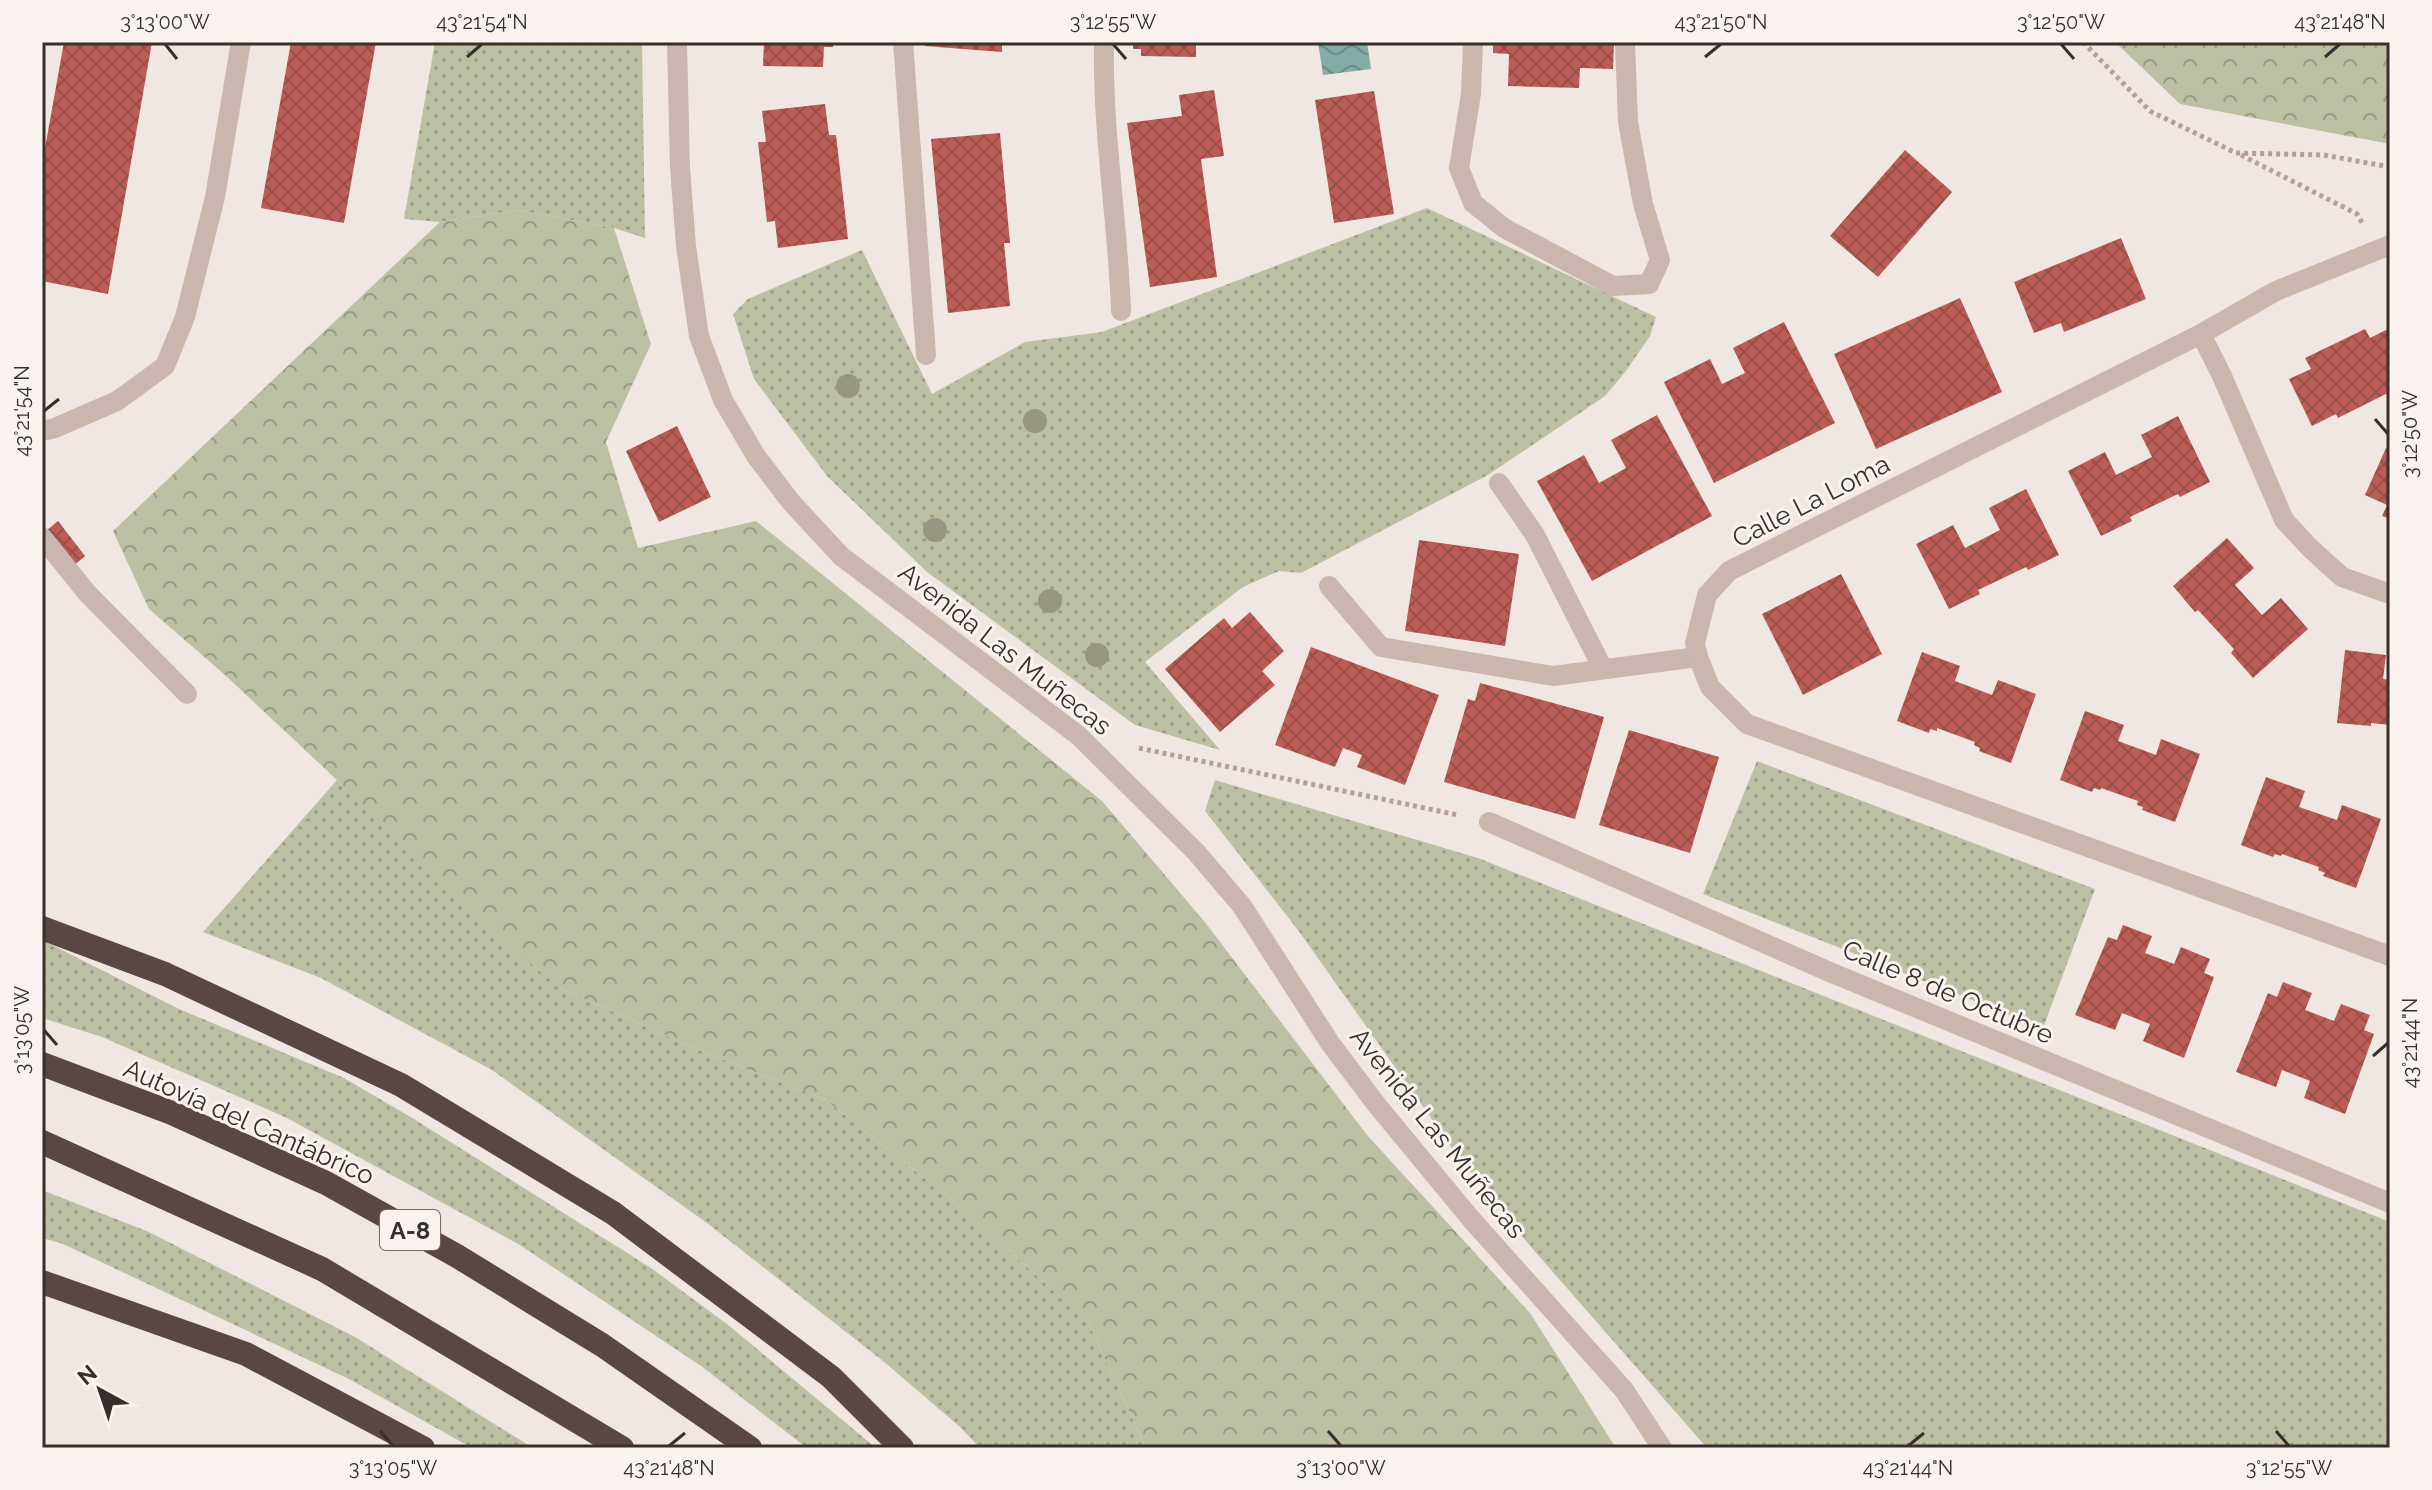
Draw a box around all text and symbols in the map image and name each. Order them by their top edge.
text: 3°13'00"W [120,10,210,34]
text: 43°21'54"N [436,10,528,34]
text: 3°12'55"W [1070,10,1156,34]
text: 43°21'50"N [1675,10,1767,34]
text: 3°12'50"W [2017,10,2105,34]
text: 43°21'48"N [2294,10,2386,34]
text: 43°21'54"N [10,365,34,457]
text: 3°12'50"W [2398,390,2422,478]
street label: Calle La Loma [1727,448,1895,554]
street label: Avenida Las Muñecas [893,557,1117,741]
street label: Calle 8 de Octubre [1838,934,2058,1050]
text: 3°13'05"W [10,986,34,1074]
text: 43°21'44"N [2398,998,2422,1088]
street label: Avenida Las Muñecas [1344,1022,1532,1244]
street label: Autovía del Cantábrico [119,1053,379,1191]
road number: A-8 [380,1210,440,1250]
north arrow [60,1350,140,1430]
text: N [72,1359,102,1390]
text: 3°13'05"W [349,1456,437,1480]
text: 43°21'48"N [623,1456,715,1480]
text: 3°13'00"W [1296,1456,1386,1480]
text: 43°21'44"N [1863,1456,1953,1480]
text: 3°12'55"W [2246,1456,2332,1480]

